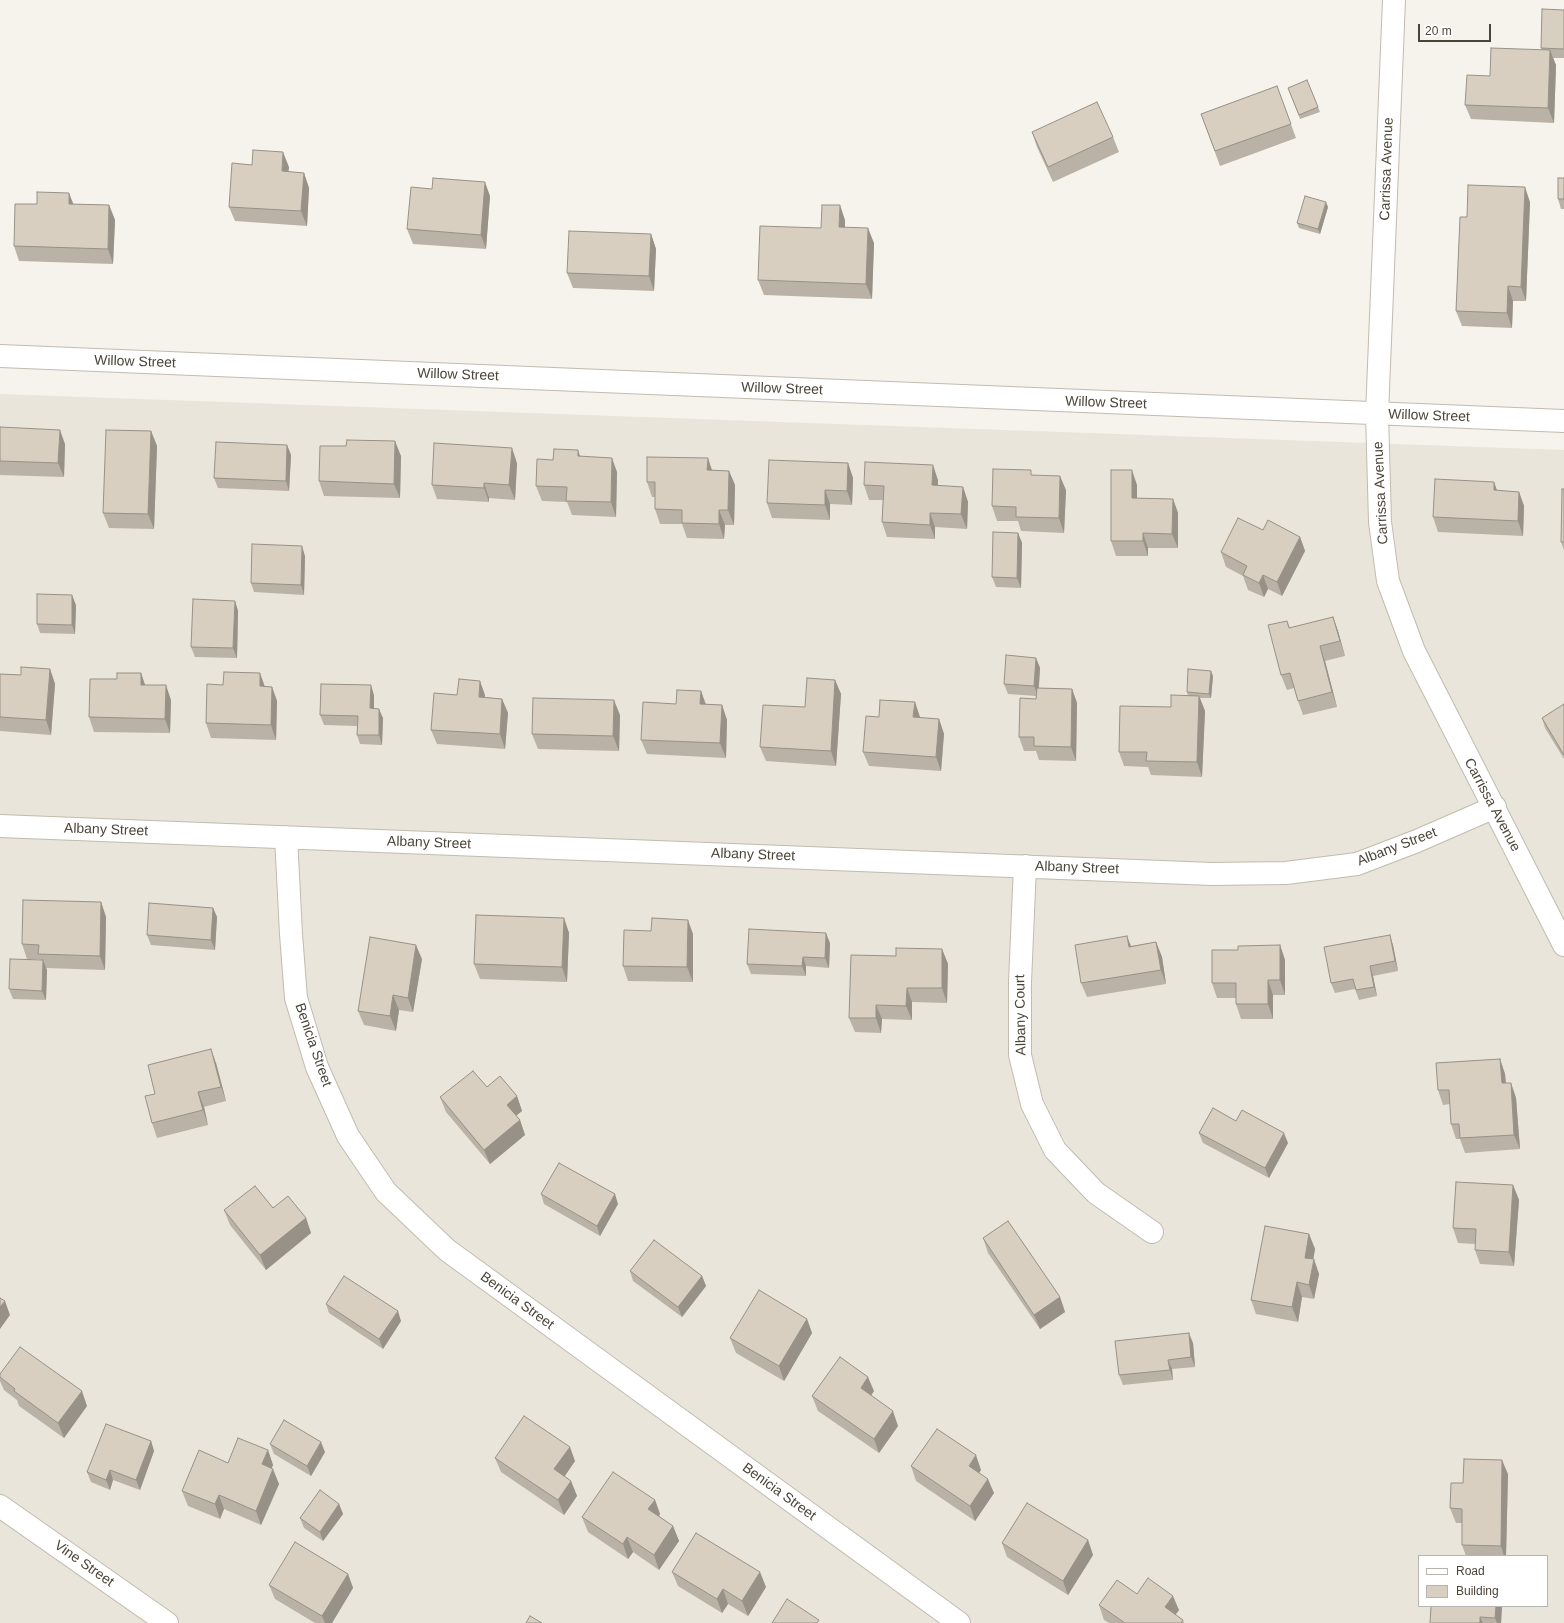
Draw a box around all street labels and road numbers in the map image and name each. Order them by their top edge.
street label: Carrissa Avenue [1377,117,1397,221]
street label: Willow Street [94,352,176,372]
street label: Willow Street [417,365,499,385]
street label: Willow Street [741,379,823,399]
street label: Willow Street [1065,393,1147,413]
street label: Willow Street [1388,406,1470,426]
street label: Carrissa Avenue [1370,441,1392,545]
street label: Carrissa Avenue [1460,755,1524,855]
street label: Albany Street [64,820,148,840]
street label: Albany Street [1355,824,1439,870]
street label: Albany Street [387,833,471,853]
street label: Albany Street [711,845,795,865]
street label: Albany Street [1035,858,1119,878]
street label: Albany Court [1012,974,1030,1056]
street label: Benicia Street [291,1001,335,1089]
street label: Benicia Street [477,1269,557,1333]
street label: Benicia Street [739,1460,819,1524]
street label: Vine Street [51,1537,117,1591]

